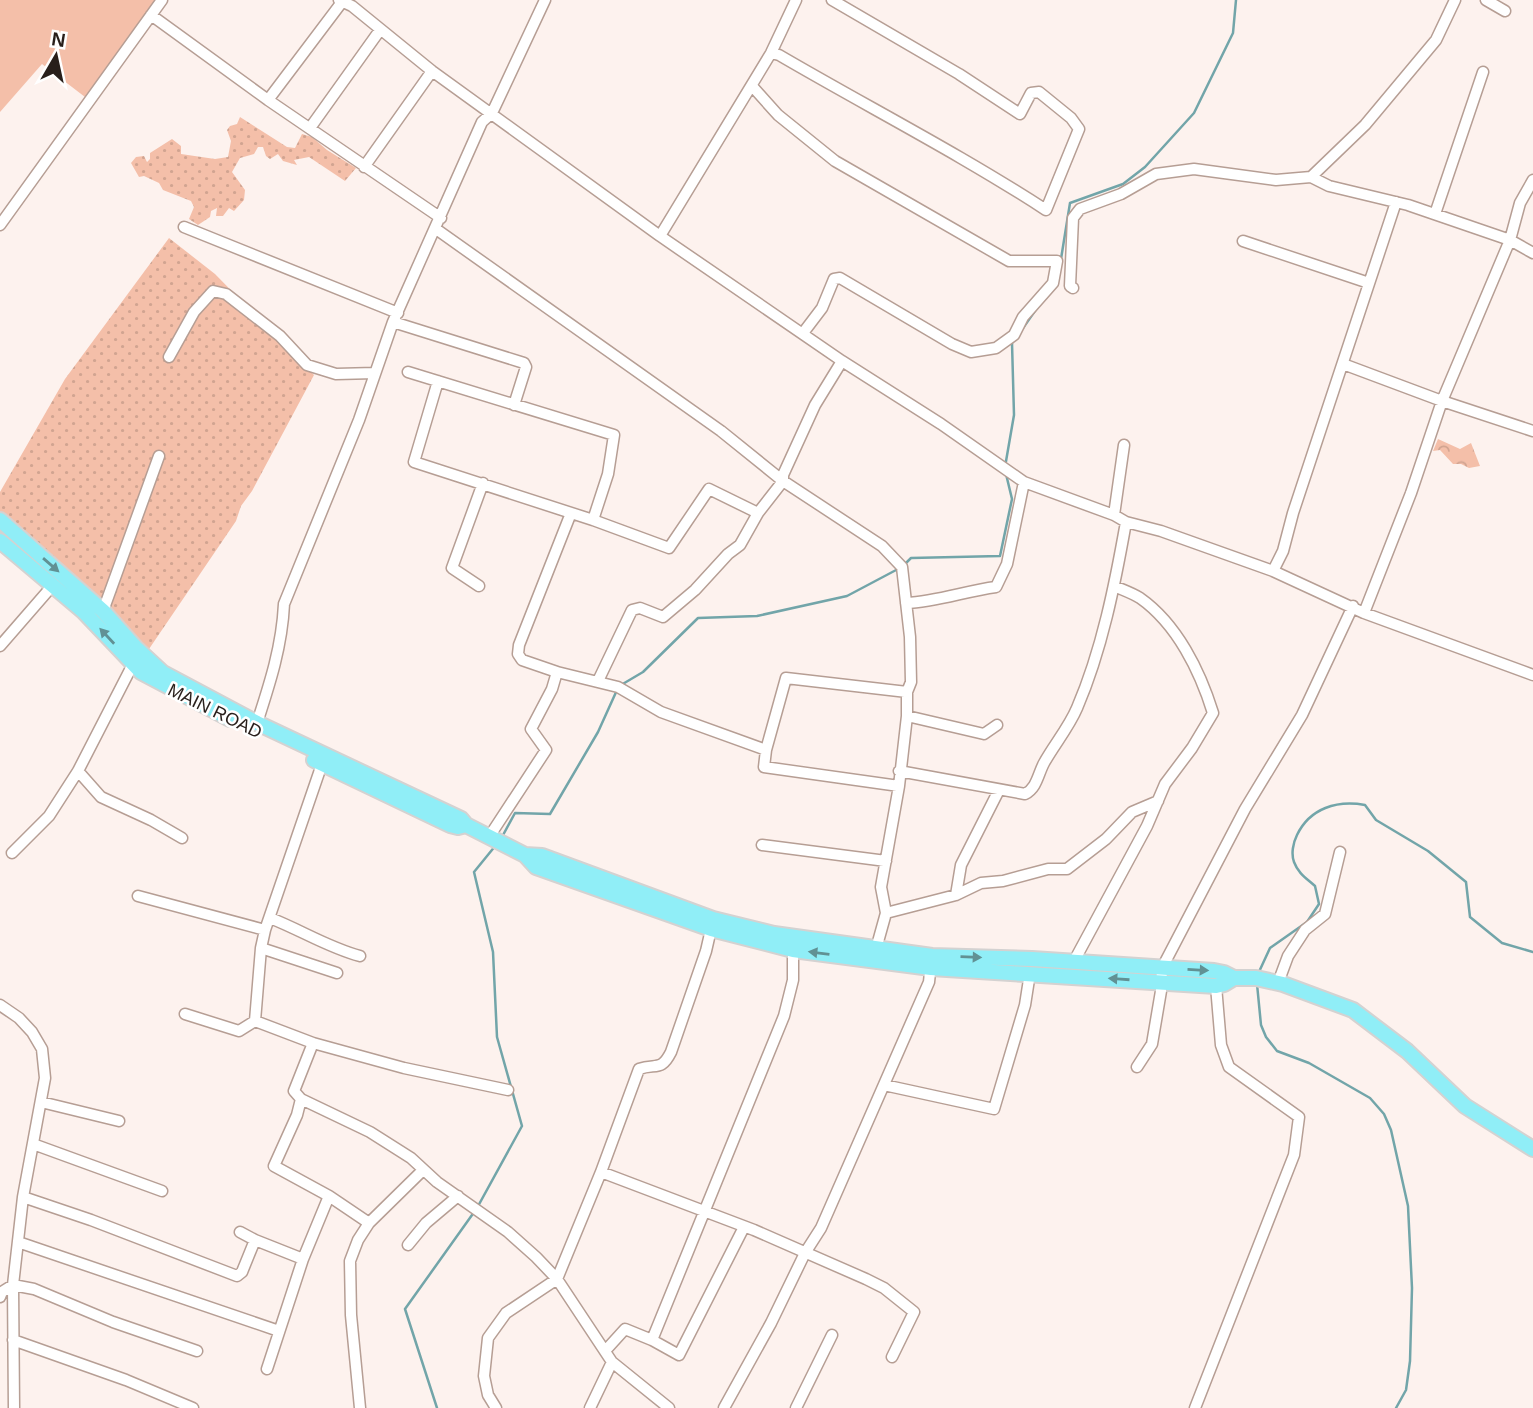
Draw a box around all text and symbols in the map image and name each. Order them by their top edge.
north arrow [21,21,91,91]
text: N [50,28,67,51]
one-way arrow [42,557,60,573]
one-way arrow [99,628,115,645]
street label: MAIN ROAD [165,680,265,742]
one-way arrow [808,947,830,958]
one-way arrow [960,952,982,963]
one-way arrow [1187,965,1209,976]
one-way arrow [1108,973,1130,984]

